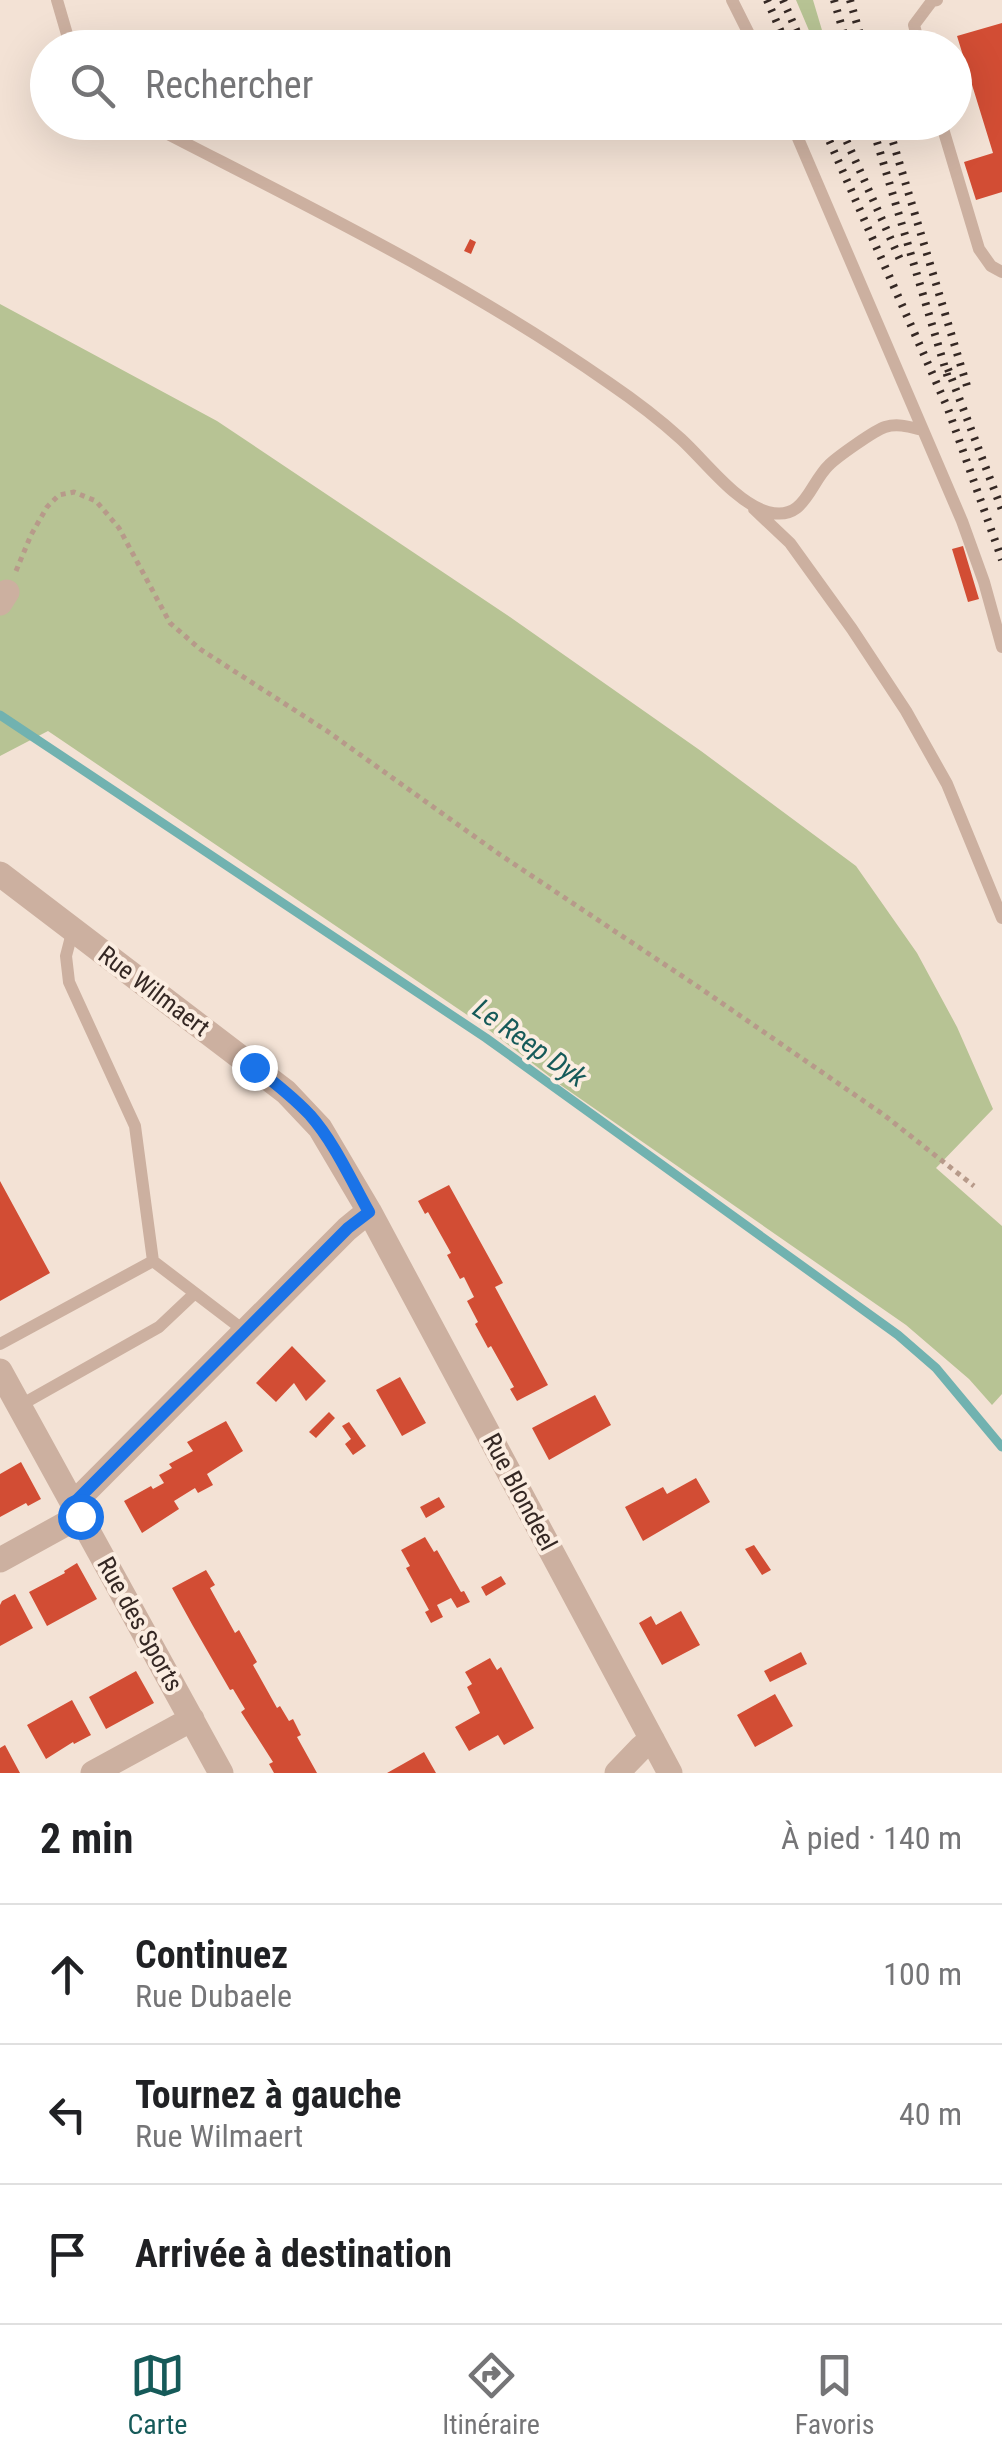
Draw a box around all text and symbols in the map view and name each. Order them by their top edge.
search box [30,30,972,140]
icon: search [65,58,120,113]
text: Rechercher [145,63,313,107]
street label: Rue Wilmaert [93,940,215,1042]
water label: Le Reep Dyk [467,992,594,1094]
route end [232,1045,278,1091]
street label: Rue Blondeel [477,1428,563,1556]
route start [58,1494,104,1540]
street label: Rue des Sports [91,1552,189,1696]
text: 2 min [40,1814,133,1863]
text: À pied · 140 m [781,1819,962,1857]
text: Continuez [135,1933,288,1977]
icon: ahead [40,1947,95,2002]
text: 100 m [883,1955,962,1993]
text: Rue Dubaele [135,1977,292,2015]
text: Tournez à gauche [135,2073,402,2117]
icon: left [40,2087,95,2142]
text: 40 m [899,2095,962,2133]
text: Rue Wilmaert [135,2117,303,2155]
icon: arrive [40,2227,95,2282]
text: Arrivée à destination [135,2232,452,2276]
tab: Carte [127,2348,187,2441]
tab: Itinéraire [442,2348,540,2441]
tab: Favoris [795,2348,875,2441]

